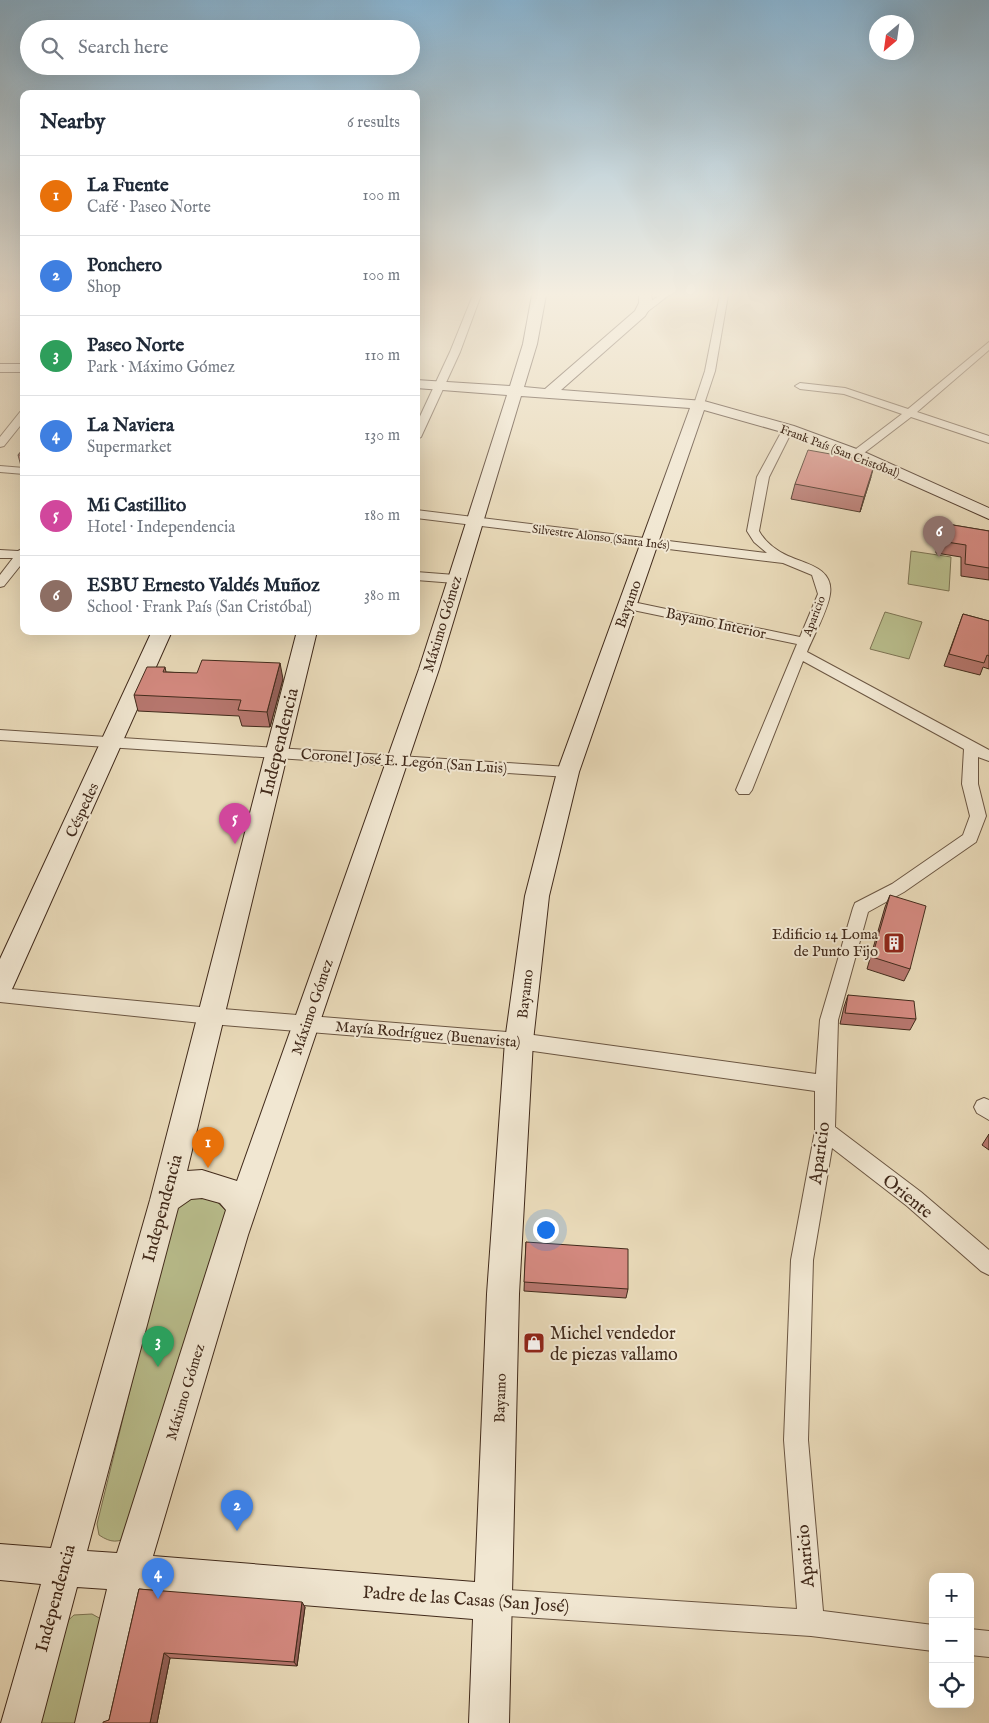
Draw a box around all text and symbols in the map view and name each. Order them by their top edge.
north arrow [869,15,914,60]
search box [20,20,420,75]
icon: search [38,34,66,62]
text: Search here [78,36,169,60]
text: Nearby [40,109,105,136]
text: 6 results [347,113,400,133]
text: La Fuente [87,174,169,198]
text: 1 [53,186,59,206]
text: 100 m [363,186,400,206]
text: Café · Paseo Norte [87,198,211,218]
text: Ponchero [87,254,162,278]
text: 2 [52,266,60,286]
text: 100 m [363,266,400,286]
text: Shop [87,278,121,298]
text: Paseo Norte [87,334,184,358]
text: 3 [53,346,59,366]
text: 110 m [364,346,400,366]
text: Park · Máximo Gómez [87,358,235,378]
text: La Naviera [87,414,174,438]
street label: Frank País (San Cristóbal) [778,422,902,481]
text: 4 [52,426,60,446]
text: 130 m [364,426,400,446]
text: Supermarket [87,438,172,458]
text: Mi Castillito [87,494,186,518]
text: 5 [53,506,59,526]
text: 180 m [364,506,400,526]
pin: 6 [923,516,955,557]
text: Hotel · Independencia [87,518,235,538]
street label: Silvestre Alonso (Santa Inés) [531,522,671,553]
street label: Máximo Gómez [419,573,466,675]
text: ESBU Ernesto Valdés Muñoz [87,574,320,598]
street label: Bayamo [611,578,646,631]
text: 6 [53,586,59,606]
text: 380 m [364,586,400,606]
street label: Aparicio [800,593,830,640]
text: School · Frank País (San Cristóbal) [87,598,312,618]
street label: Bayamo Interior [664,604,768,644]
street label: Independencia [256,686,305,799]
street label: Coronel José E. Legón (San Luis) [300,745,508,778]
street label: Céspedes [62,780,103,841]
pin: 5 [219,803,251,844]
place label: Edificio 14 Loma de Punto Fijo [772,925,879,961]
building icon: Edificio 14 Loma de Punto Fijo [882,931,906,955]
street label: Máximo Gómez [287,957,338,1058]
street label: Bayamo [513,968,538,1020]
street label: Mayía Rodríguez (Buenavista) [335,1017,521,1052]
street label: Aparicio [805,1120,836,1187]
pin: 1 [192,1127,224,1168]
street label: Independencia [138,1152,189,1265]
street label: Oriente [877,1170,937,1225]
your location [533,1217,559,1243]
place label: Michel vendedor de piezas vallamo [550,1323,678,1367]
pin: 3 [142,1326,174,1367]
shop icon: Michel vendedor de piezas vallamo [522,1331,546,1355]
street label: Máximo Gómez [162,1341,209,1443]
street label: Bayamo [490,1373,511,1423]
pin: 2 [221,1490,253,1531]
street label: Aparicio [792,1523,821,1589]
street label: Independencia [31,1542,82,1655]
pin: 4 [142,1558,174,1599]
map controls [929,1573,974,1708]
button: + [929,1573,974,1618]
street label: Padre de las Casas (San José) [362,1582,570,1619]
button: − [929,1618,974,1663]
button: locate [929,1663,974,1708]

